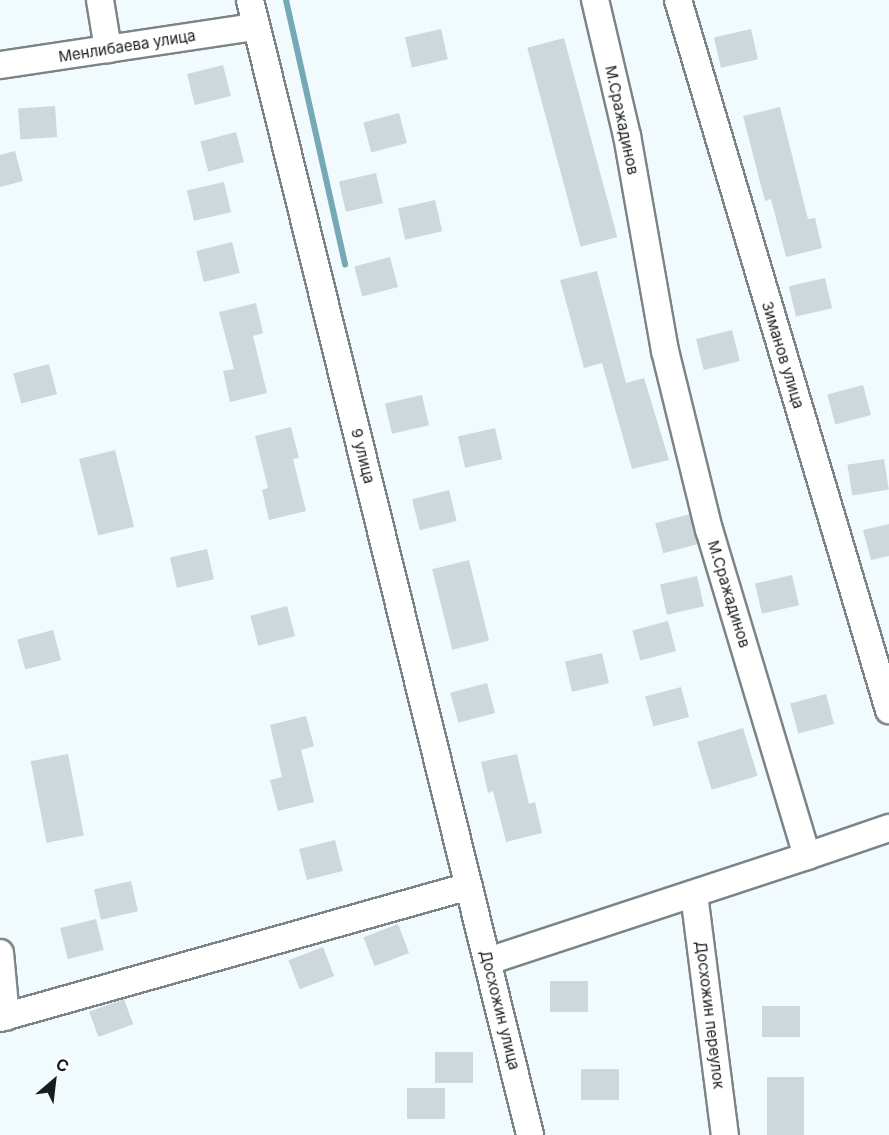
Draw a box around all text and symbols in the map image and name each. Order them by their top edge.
street label: Менлибаева улица [57,26,197,66]
street label: М.Сражадинов [602,64,642,176]
street label: Зиманов улица [758,299,808,411]
street label: 9 улица [347,427,379,485]
street label: М.Сражадинов [704,538,754,650]
street label: Досхожин переулок [692,940,728,1090]
street label: Досхожин улица [476,948,524,1072]
north arrow [24,1051,84,1111]
text: С [53,1053,72,1077]

